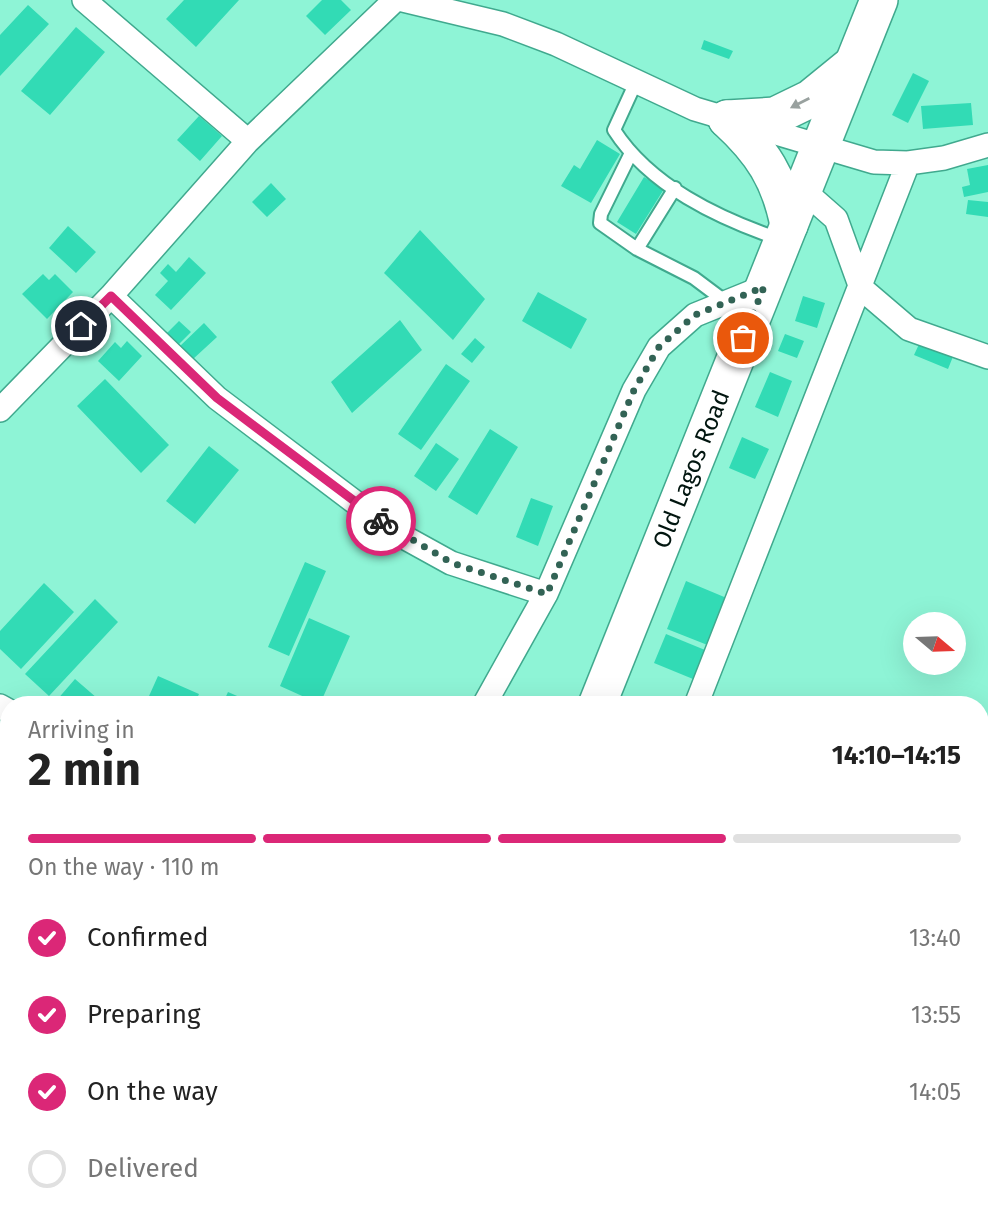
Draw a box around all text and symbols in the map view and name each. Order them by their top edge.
one-way arrow [790,98,810,109]
pin [51,296,111,356]
icon: home [62,307,100,345]
pin [713,308,773,368]
icon: bag [724,319,762,357]
street label: Old Lagos Road [647,386,736,552]
courier [346,486,416,556]
icon: bike [362,502,400,540]
north arrow [903,612,966,676]
map controls [903,612,966,675]
text: Arriving in [28,716,135,744]
text: 14:10–14:15 [832,740,961,771]
text: 2 min [28,742,141,797]
text: On the way · 110 m [28,853,220,881]
icon: check [28,919,66,957]
text: Confirmed [87,922,208,953]
text: 13:40 [909,924,961,952]
icon: check [28,996,66,1034]
text: Preparing [87,999,200,1030]
text: 13:55 [911,1001,961,1029]
icon: check [28,1073,66,1111]
text: On the way [87,1076,218,1107]
text: 14:05 [909,1078,961,1106]
text: Delivered [87,1153,199,1184]

